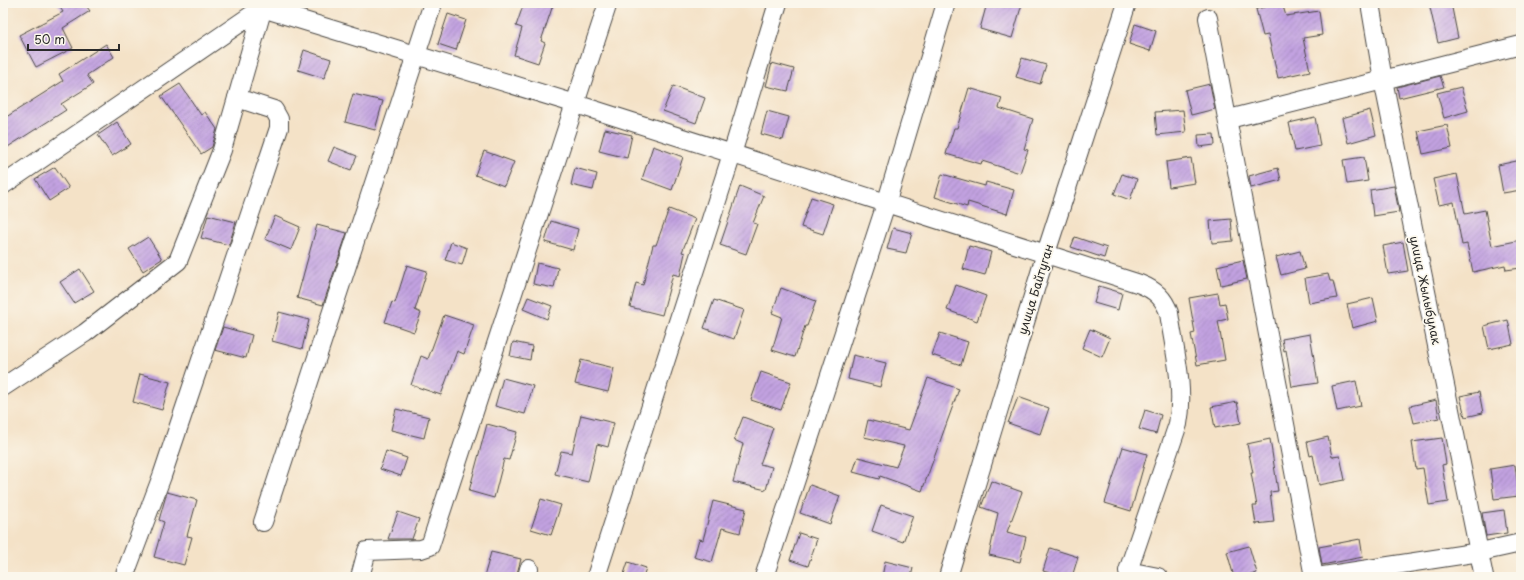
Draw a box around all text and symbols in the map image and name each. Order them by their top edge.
scale bar [28,26,119,52]
text: 50 m [34,30,65,48]
street label: улица Жылыбулак [1406,234,1446,347]
street label: улица Байтуган [1013,241,1057,337]

